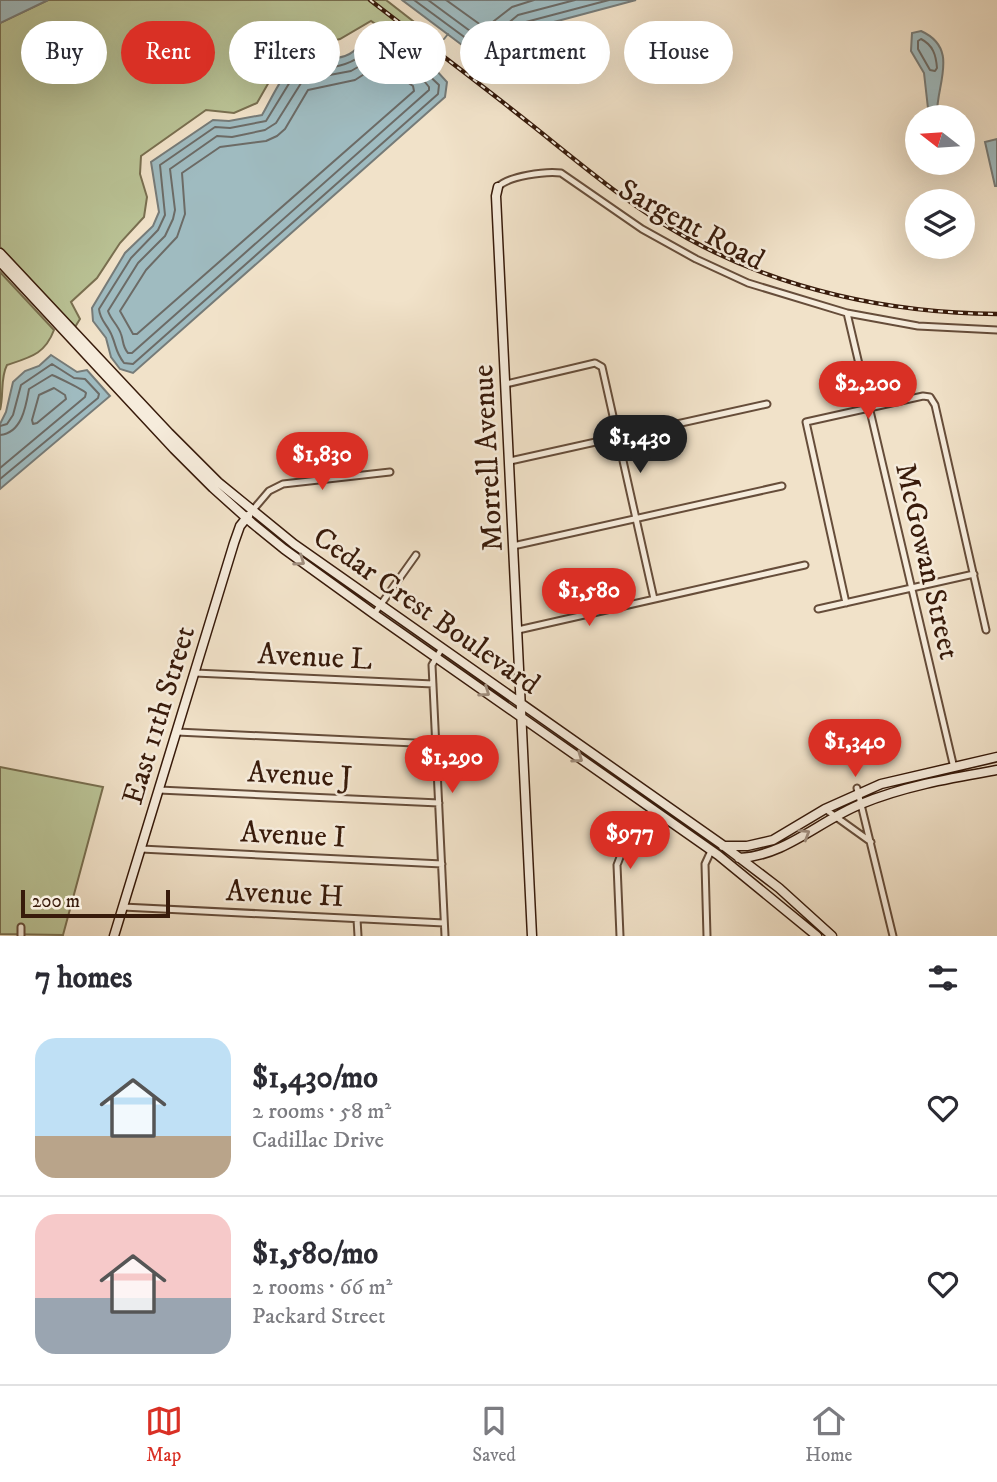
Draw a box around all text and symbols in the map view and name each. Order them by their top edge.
chip: Buy [21,21,107,84]
chip: Rent [121,21,215,84]
chip: Filters [229,21,340,84]
chip: New [354,21,446,84]
chip: Apartment [460,21,610,84]
chip: House [624,21,733,84]
north arrow [905,105,975,175]
map controls [905,105,975,259]
street label: Sargent Road [612,171,771,279]
button: layers [905,189,975,259]
pin: $2,200 [811,362,925,421]
street label: Morrell Avenue [465,363,512,552]
text: $2,200 [835,369,901,398]
pin: $1,430 [583,416,697,475]
text: $1,430 [609,423,671,452]
pin: $1,830 [265,433,379,492]
text: $1,830 [292,440,352,469]
street label: McGowan Street [886,460,967,663]
street label: Cedar Crest Boulevard [306,519,547,703]
one-way arrow [292,553,305,565]
pin: $1,580 [532,568,646,628]
text: $1,580 [558,576,620,605]
street label: East 11th Street [115,622,204,809]
street label: Avenue L [257,636,373,679]
one-way arrow [477,684,490,696]
pin: $1,340 [798,720,912,779]
text: $1,340 [824,727,886,756]
pin: $1,290 [395,736,509,795]
text: $1,290 [421,743,483,772]
one-way arrow [571,750,584,763]
street label: Avenue J [247,754,353,797]
pin: $977 [589,812,671,871]
street label: Avenue I [239,814,346,857]
text: $977 [606,819,654,848]
one-way arrow [798,829,811,842]
street label: Avenue H [225,873,345,916]
scale bar [21,887,170,919]
text: 200 m [32,890,80,913]
icon: filters [924,959,962,997]
text: 7 homes [35,960,132,997]
text: $1,430/mo [252,1060,378,1097]
icon: home [91,1066,175,1150]
icon: heart [924,1089,962,1127]
text: 2 rooms · 58 m² [252,1097,391,1126]
text: Cadillac Drive [252,1126,384,1155]
text: $1,580/mo [252,1236,378,1273]
icon: home [91,1242,175,1326]
icon: heart [924,1265,962,1303]
text: 2 rooms · 66 m² [252,1273,392,1302]
text: Packard Street [252,1302,386,1331]
tab: Map [145,1402,183,1467]
tab: Saved [472,1402,516,1467]
tab: Home [805,1402,852,1467]

